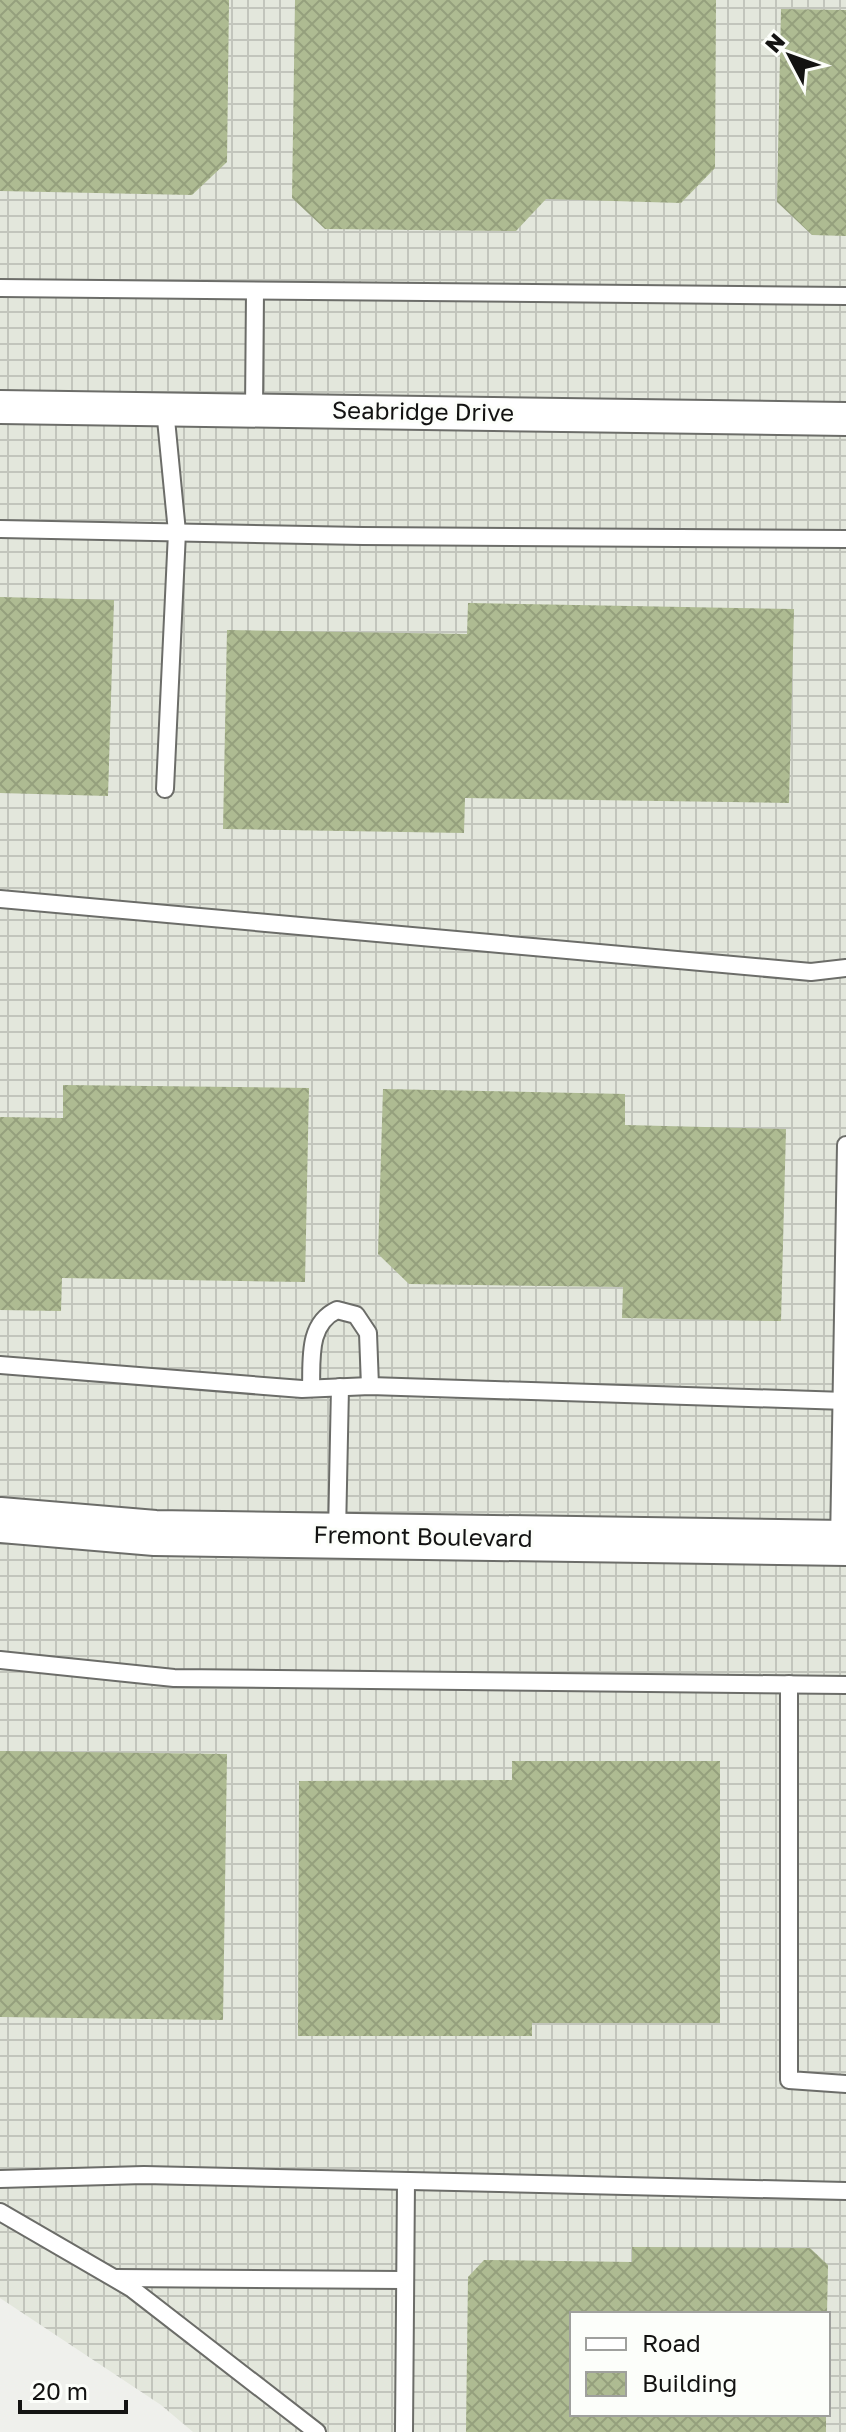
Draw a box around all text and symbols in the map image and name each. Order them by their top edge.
north arrow [750,16,830,96]
text: N [759,27,790,58]
street label: Seabridge Drive [332,394,514,427]
street label: Fremont Boulevard [313,1519,533,1552]
legend [570,2312,830,2416]
text: Road [642,2328,701,2357]
scale bar [20,2364,126,2414]
text: Building [642,2368,737,2397]
text: 20 m [32,2376,88,2405]

